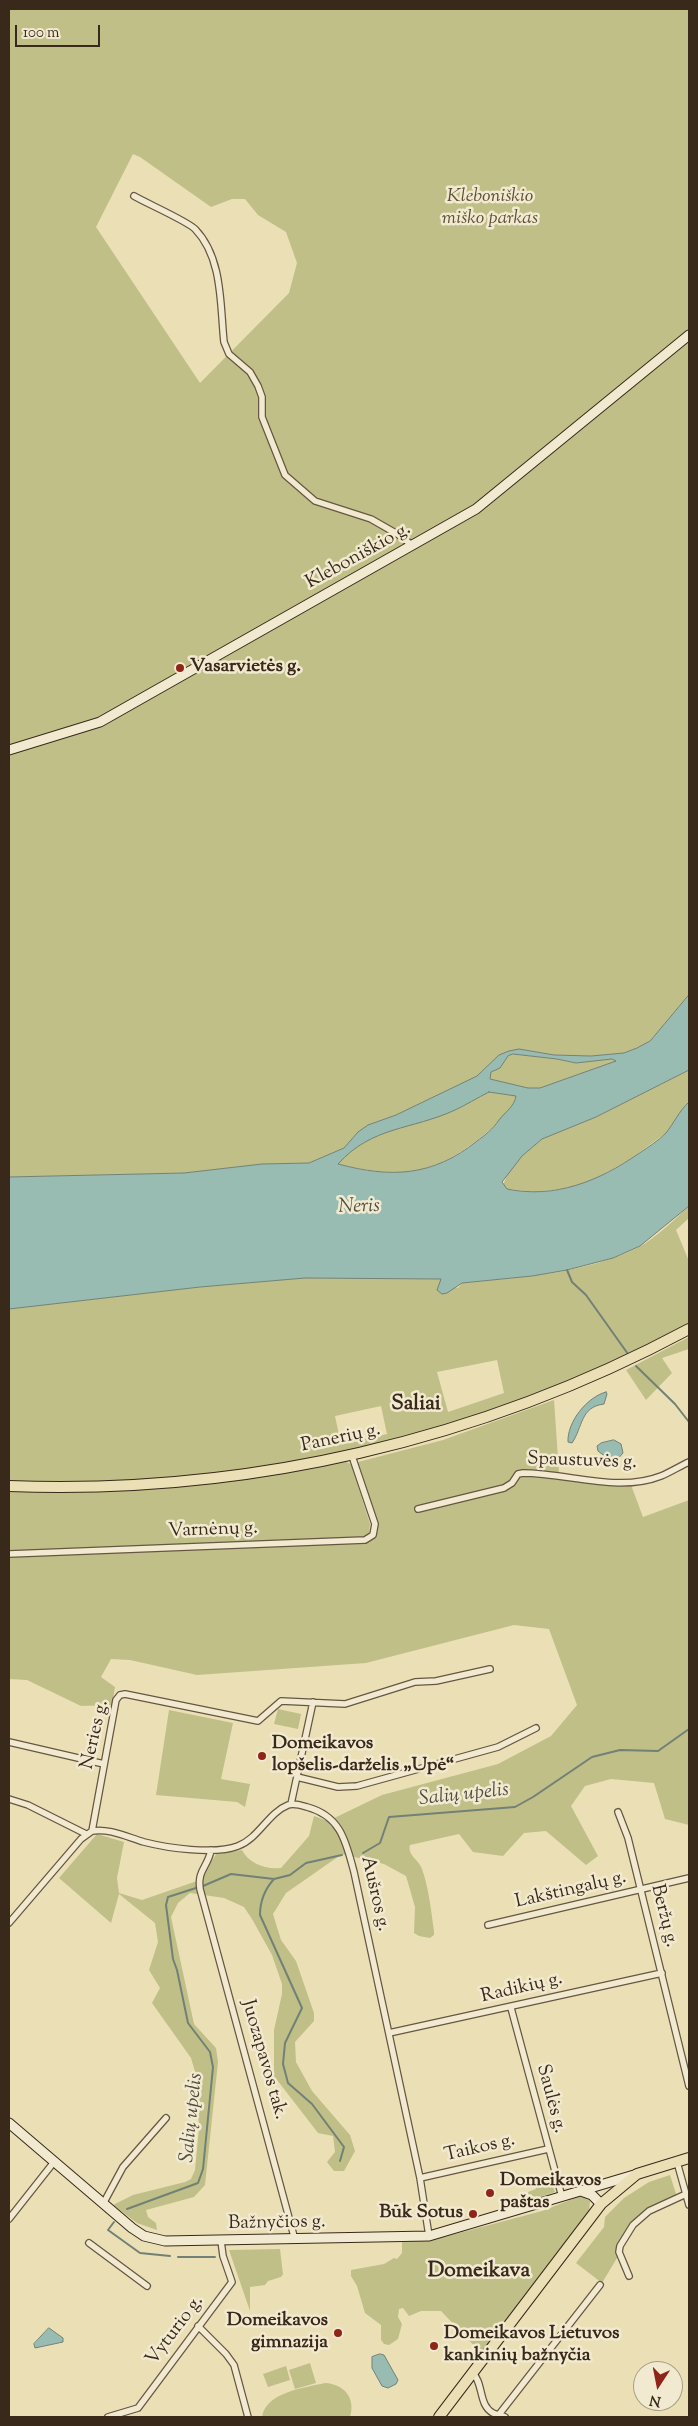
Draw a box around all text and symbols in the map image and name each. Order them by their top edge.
scale bar [18,15,102,47]
text: 100 m [23,23,59,44]
park label: Kleboniškio miško parkas [442,187,538,231]
street label: Kleboniškio g. [302,519,416,595]
place label: Vasarvietės g. [190,657,301,679]
marker: Vasarvietės g. [174,662,186,674]
water label: Neris [338,1196,380,1220]
district label: Saliai [391,1392,441,1418]
street label: Panerių g. [299,1419,383,1459]
street label: Spaustuvės g. [527,1449,637,1475]
street label: Varnėnų g. [168,1518,258,1544]
street label: Neries g. [77,1698,115,1772]
place label: Domeikavos lopšelis-darželis „Upė“ [272,1734,454,1778]
marker: Domeikavos lopšelis-darželis „Upė“ [256,1750,268,1762]
water label: Salių upelis [418,1779,510,1813]
street label: Aušros g. [354,1854,394,1934]
street label: Lakštingalų g. [513,1867,629,1915]
street label: Beržų g. [644,1882,682,1950]
street label: Radikių g. [479,1969,565,2009]
street label: Juozapavos tak. [235,1998,291,2122]
street label: Saulės g. [530,2062,570,2136]
water label: Salių upelis [176,2072,210,2164]
street label: Taikos g. [442,2130,518,2168]
place label: Domeikavos paštas [500,2171,601,2215]
marker: Domeikavos paštas [484,2187,496,2199]
place label: Būk Sotus [379,2203,463,2225]
marker: Būk Sotus [467,2208,479,2220]
street label: Bažnyčios g. [228,2212,326,2236]
district label: Domeikava [428,2259,530,2285]
street label: Vyturio g. [142,2291,210,2371]
place label: Domeikavos gimnazija [227,2311,328,2355]
place label: Domeikavos Lietuvos kankinių bažnyčia [444,2324,620,2368]
marker: Domeikavos gimnazija [332,2327,344,2339]
marker: Domeikavos Lietuvos kankinių bažnyčia [428,2340,440,2352]
north arrow [633,2361,683,2411]
text: N [648,2389,663,2411]

